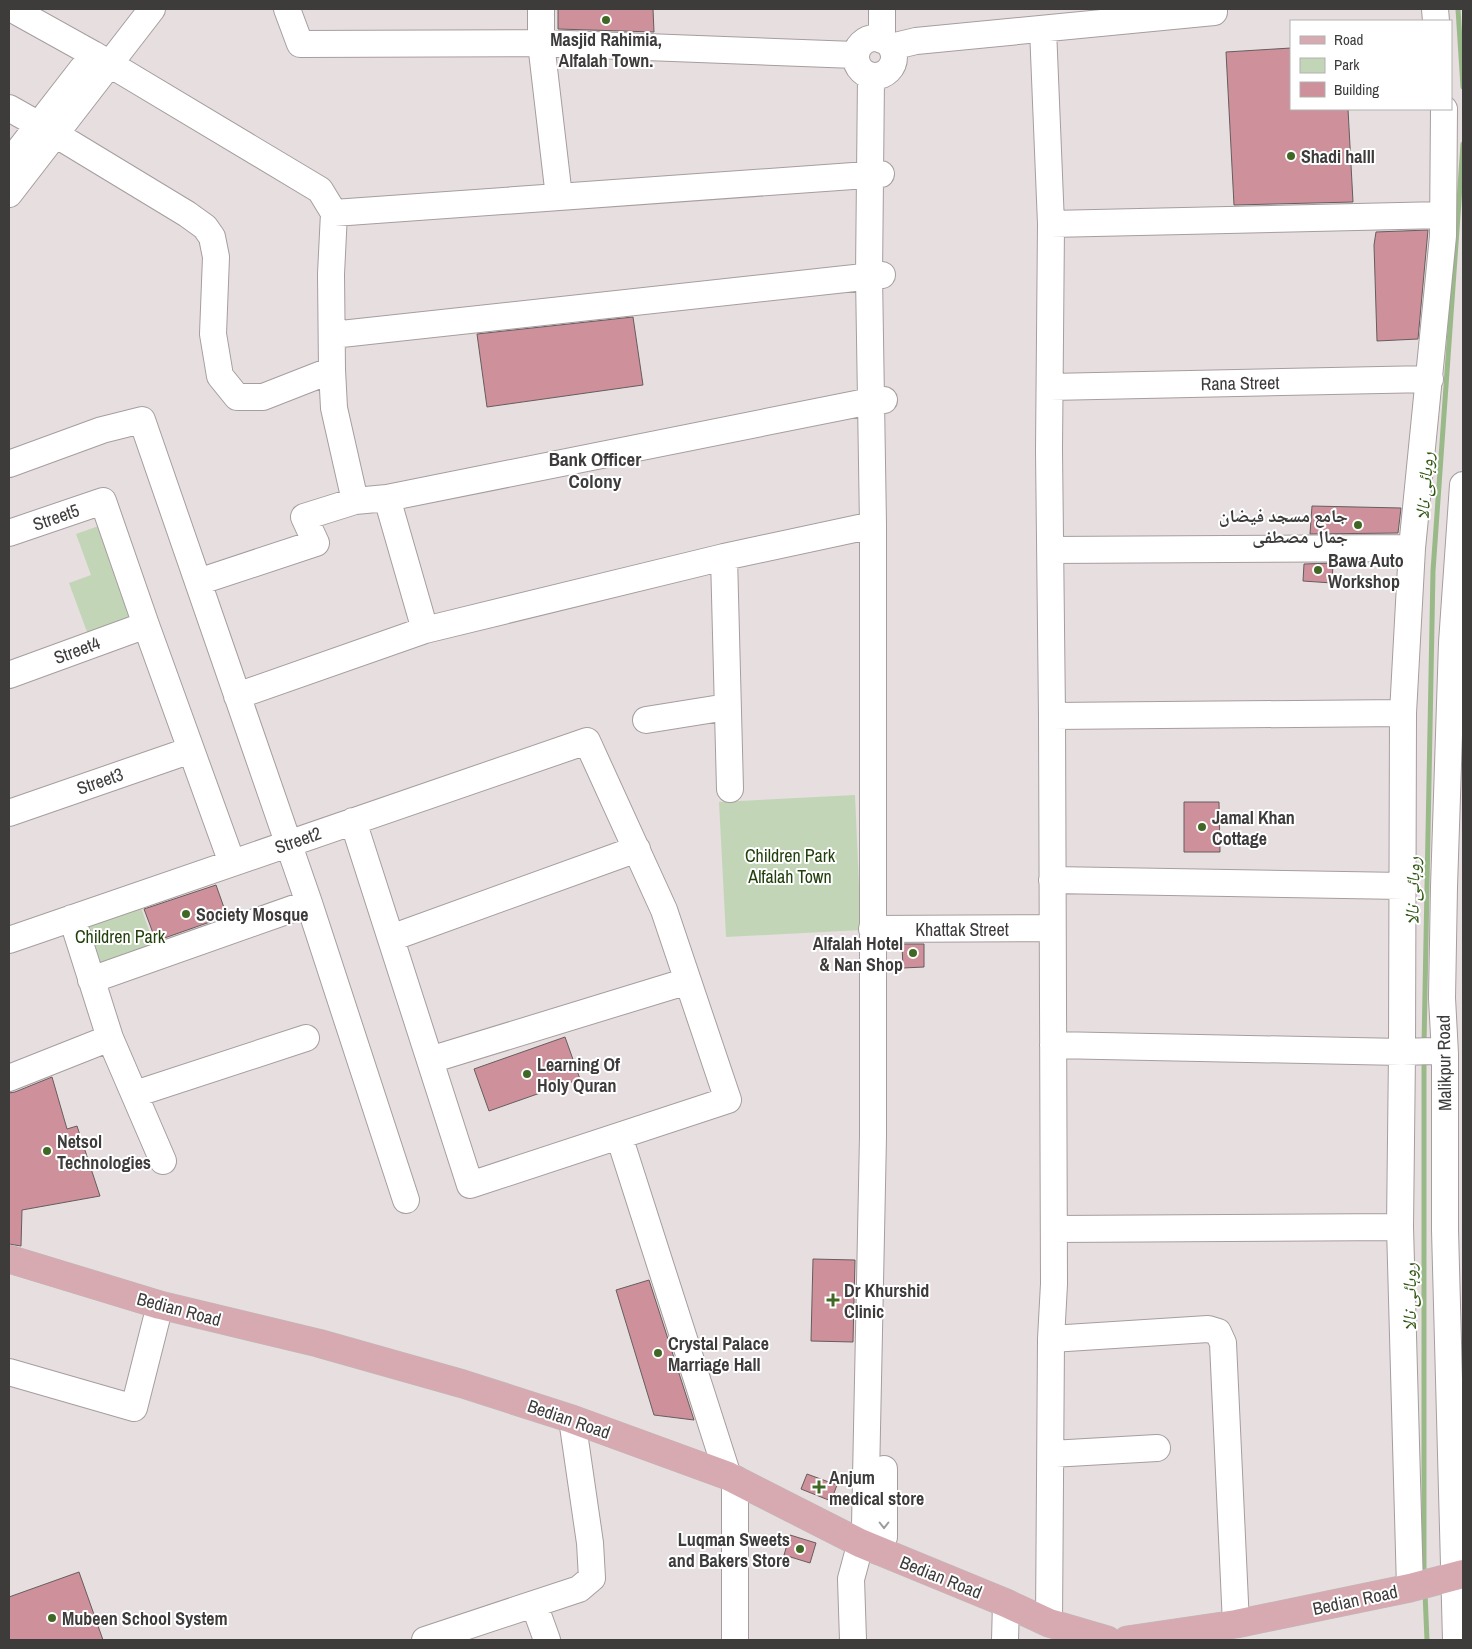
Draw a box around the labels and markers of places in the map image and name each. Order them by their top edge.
marker: Masjid Rahimia, Alfalah Town. [600,14,612,26]
place label: Masjid Rahimia, Alfalah Town. [550,27,662,73]
place label: Shadi halll [1301,144,1375,169]
marker: Shadi halll [1285,150,1297,162]
place label: جامع مسجد فیضان جمال مصطفی [1219,503,1348,549]
marker: جامع مسجد فیضان جمال مصطفی [1352,519,1364,531]
place label: Bawa Auto Workshop [1328,548,1404,594]
marker: Bawa Auto Workshop [1312,564,1324,576]
place label: Jamal Khan Cottage [1212,805,1295,851]
marker: Jamal Khan Cottage [1196,821,1208,833]
place label: Society Mosque [196,902,308,927]
marker: Society Mosque [180,908,192,920]
place label: Alfalah Hotel & Nan Shop [813,931,903,977]
marker: Alfalah Hotel & Nan Shop [907,947,919,959]
place label: Learning Of Holy Quran [537,1052,620,1098]
marker: Learning Of Holy Quran [521,1068,533,1080]
place label: Netsol Technologies [57,1129,151,1175]
marker: Netsol Technologies [41,1145,53,1157]
place label: Dr Khurshid Clinic [844,1278,929,1324]
marker: Dr Khurshid Clinic [826,1293,840,1307]
place label: Crystal Palace Marriage Hall [668,1331,769,1377]
marker: Crystal Palace Marriage Hall [652,1347,664,1359]
place label: Anjum medical store [829,1465,924,1511]
marker: Anjum medical store [813,1481,825,1493]
place label: Luqman Sweets and Bakers Store [669,1527,790,1573]
marker: Luqman Sweets and Bakers Store [794,1543,806,1555]
place label: Mubeen School System [62,1606,228,1631]
marker: Mubeen School System [46,1612,58,1624]

